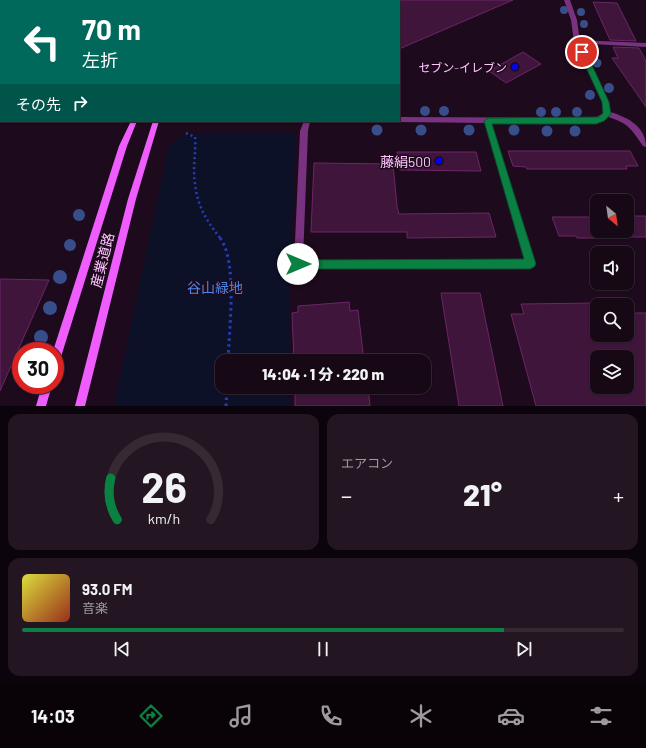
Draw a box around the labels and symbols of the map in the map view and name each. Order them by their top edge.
pin [565,35,599,69]
place label: セブン-イレブン [418,60,507,74]
marker: セブン-イレブン [510,62,520,72]
place label: 藤絹500 [380,153,431,170]
marker: 藤絹500 [434,156,444,166]
north arrow [590,194,634,238]
street label: 産業道路 [87,231,117,289]
position arrow [277,243,319,285]
park label: 谷山緑地 [187,279,243,296]
speed limit sign: 30 [12,342,64,394]

